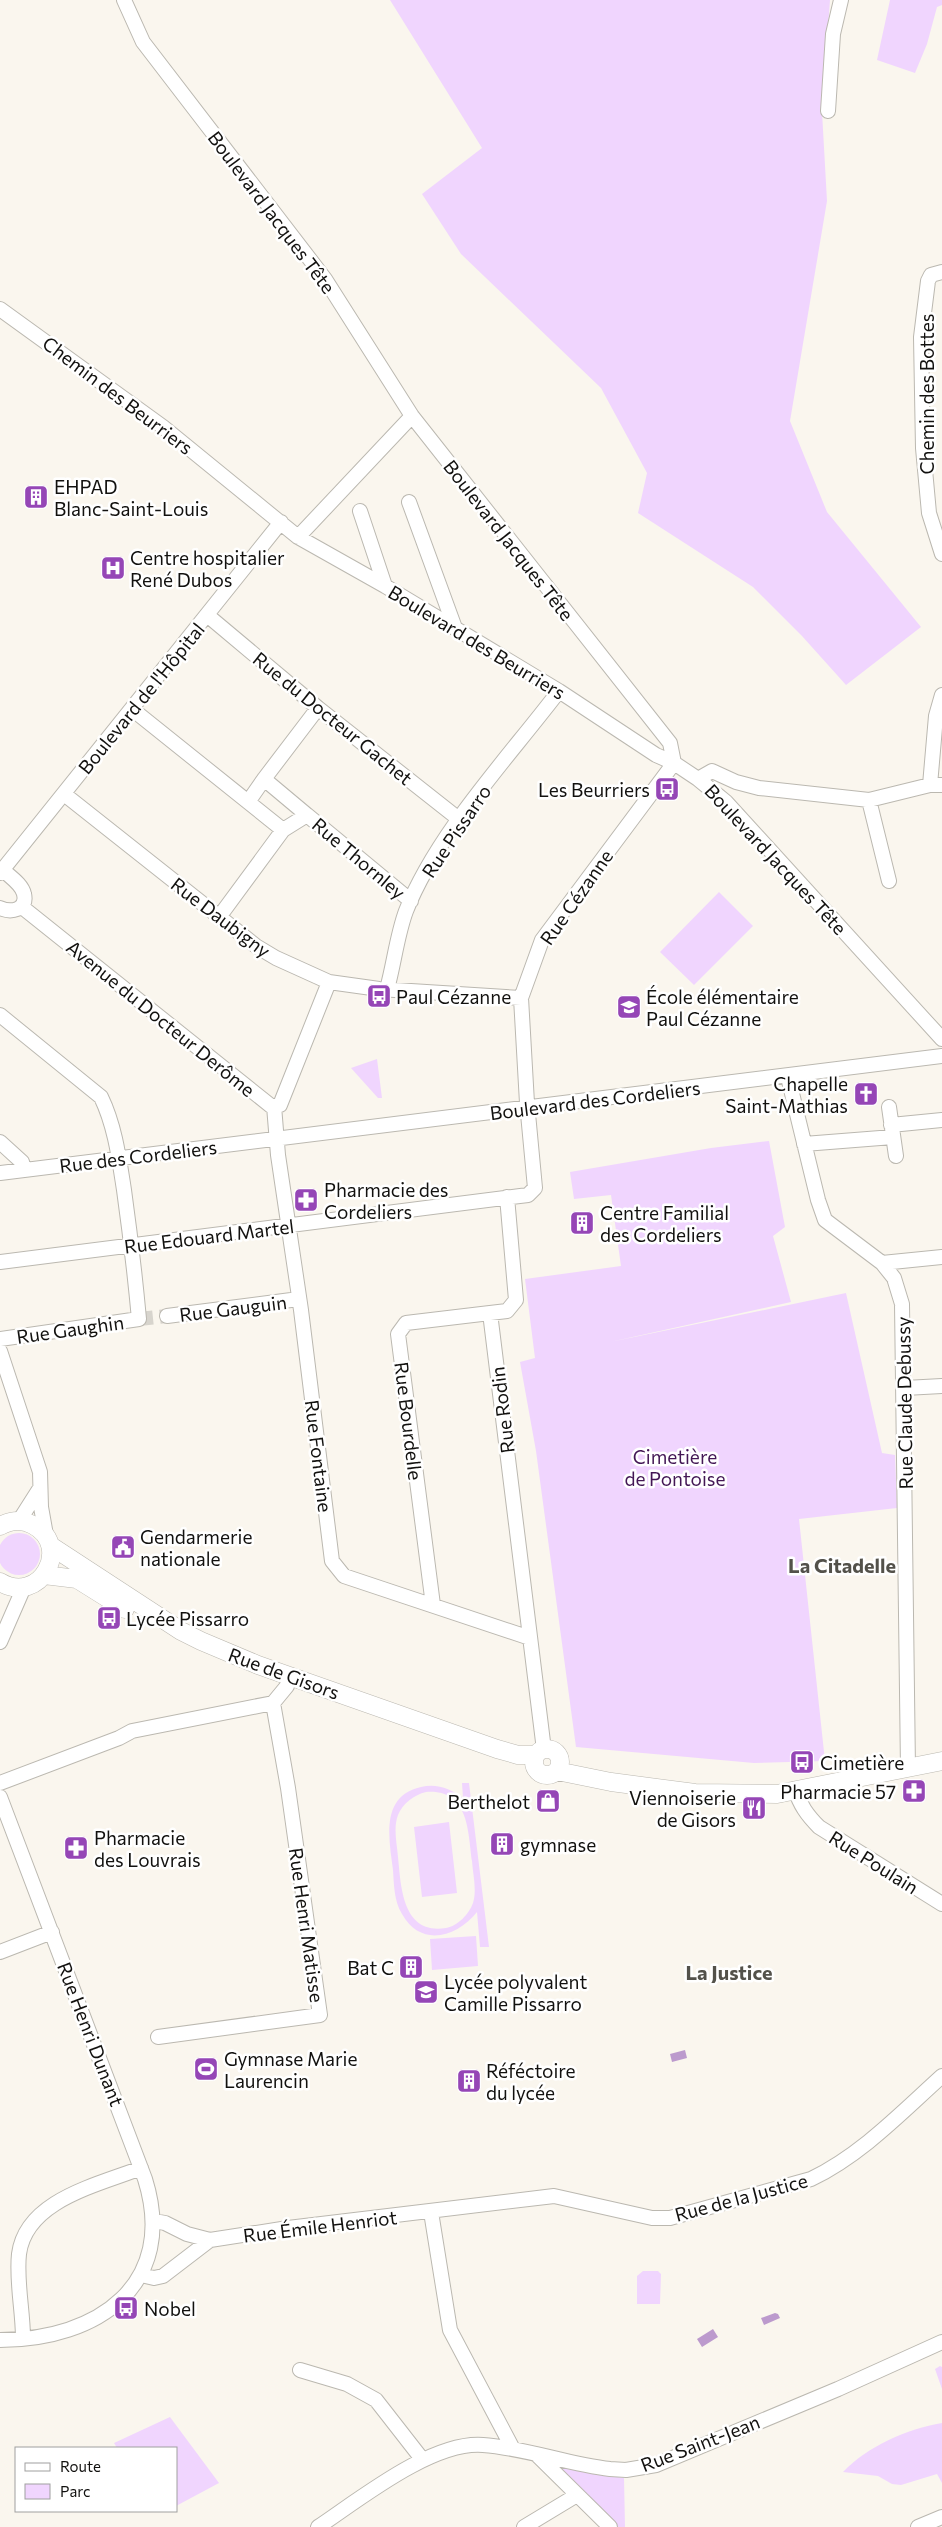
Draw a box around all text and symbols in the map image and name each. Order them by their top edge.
street label: Boulevard Jacques Tête [203,126,341,298]
street label: Chemin des Bottes [915,314,938,474]
street label: Chemin des Beurriers [38,331,198,459]
street label: Boulevard Jacques Tête [439,455,579,625]
place label: EHPAD Blanc-Saint-Louis [54,475,208,520]
building icon: EHPAD Blanc-Saint-Louis [23,484,49,510]
place label: Centre hospitalier René Dubos [130,546,285,591]
hospital icon: Centre hospitalier René Dubos [100,555,126,581]
street label: Boulevard des Beurriers [384,580,570,704]
street label: Boulevard de l'Hôpital [73,618,209,778]
street label: Rue du Docteur Gachet [249,647,417,789]
bus stop icon: Les Beurriers [654,776,680,802]
place label: Les Beurriers [538,778,650,801]
street label: Boulevard Jacques Tête [700,779,852,939]
street label: Rue Pissarro [417,780,495,882]
street label: Rue Thornley [308,812,410,904]
street label: Rue Cézanne [535,845,617,949]
street label: Rue Daubigny [167,872,275,962]
street label: Avenue du Docteur Derôme [62,935,260,1101]
bus stop icon: Paul Cézanne [366,983,392,1009]
place label: Paul Cézanne [396,985,511,1008]
place label: École élémentaire Paul Cézanne [646,985,799,1030]
school or university icon: École élémentaire Paul Cézanne [616,994,642,1020]
place label: Chapelle Saint-Mathias [725,1072,848,1117]
street label: Boulevard des Cordeliers [489,1076,701,1124]
church icon: Chapelle Saint-Mathias [853,1081,879,1107]
street label: Rue des Cordeliers [58,1135,218,1177]
place label: Pharmacie des Cordeliers [324,1178,448,1223]
pharmacy icon: Pharmacie des Cordeliers [293,1187,319,1213]
place label: Centre Familial des Cordeliers [600,1201,729,1246]
building icon: Centre Familial des Cordeliers [569,1210,595,1236]
street label: Rue Edouard Martel [123,1214,295,1258]
street label: Rue Gauguin [178,1290,288,1326]
street label: Rue Gaughin [15,1310,125,1348]
street label: Rue Claude Debussy [891,1316,917,1490]
street label: Rue Bourdelle [390,1361,428,1481]
street label: Rue Rodin [485,1365,519,1455]
street label: Rue Fontaine [301,1398,337,1514]
park label: Cimetière de Pontoise [624,1445,726,1490]
place label: Gendarmerie nationale [140,1525,252,1570]
public building icon: Gendarmerie nationale [110,1534,136,1560]
district label: La Citadelle [788,1553,896,1577]
bus stop icon: Lycée Pissarro [96,1605,122,1631]
place label: Lycée Pissarro [126,1607,249,1630]
street label: Rue de Gisors [225,1642,343,1704]
bus stop icon: Cimetière [789,1749,815,1775]
place label: Cimetière [820,1751,904,1774]
pharmacy icon: Pharmacie 57 [901,1778,927,1804]
place label: Pharmacie 57 [780,1780,896,1803]
place label: Viennoiserie de Gisors [629,1786,736,1831]
shop icon: Berthelot [535,1788,561,1814]
place label: Berthelot [448,1790,530,1813]
restaurant icon: Viennoiserie de Gisors [741,1795,767,1821]
street label: Rue Poulain [825,1825,923,1899]
place label: Pharmacie des Louvrais [94,1826,201,1871]
building icon: gymnase [489,1831,515,1857]
place label: gymnase [520,1833,596,1856]
pharmacy icon: Pharmacie des Louvrais [63,1835,89,1861]
street label: Rue Henri Matisse [285,1846,329,2004]
building icon: Bat C [398,1954,424,1980]
place label: Bat C [347,1956,394,1979]
street label: Rue Henri Dunant [53,1959,129,2109]
district label: La Justice [685,1960,773,1984]
place label: Lycée polyvalent Camille Pissarro [444,1970,587,2015]
school or university icon: Lycée polyvalent Camille Pissarro [413,1979,439,2005]
place label: Gymnase Marie Laurencin [224,2047,357,2092]
sports icon: Gymnase Marie Laurencin [193,2056,219,2082]
place label: Réféctoire du lycée [486,2059,576,2104]
building icon: Réféctoire du lycée [456,2068,482,2094]
street label: Rue de la Justice [672,2168,810,2226]
street label: Rue Émile Henriot [242,2205,398,2247]
bus stop icon: Nobel [113,2295,139,2321]
place label: Nobel [144,2297,196,2320]
street label: Rue Saint-Jean [637,2410,763,2476]
legend [15,2447,178,2512]
text: Route [60,2457,101,2475]
text: Parc [60,2482,90,2500]

